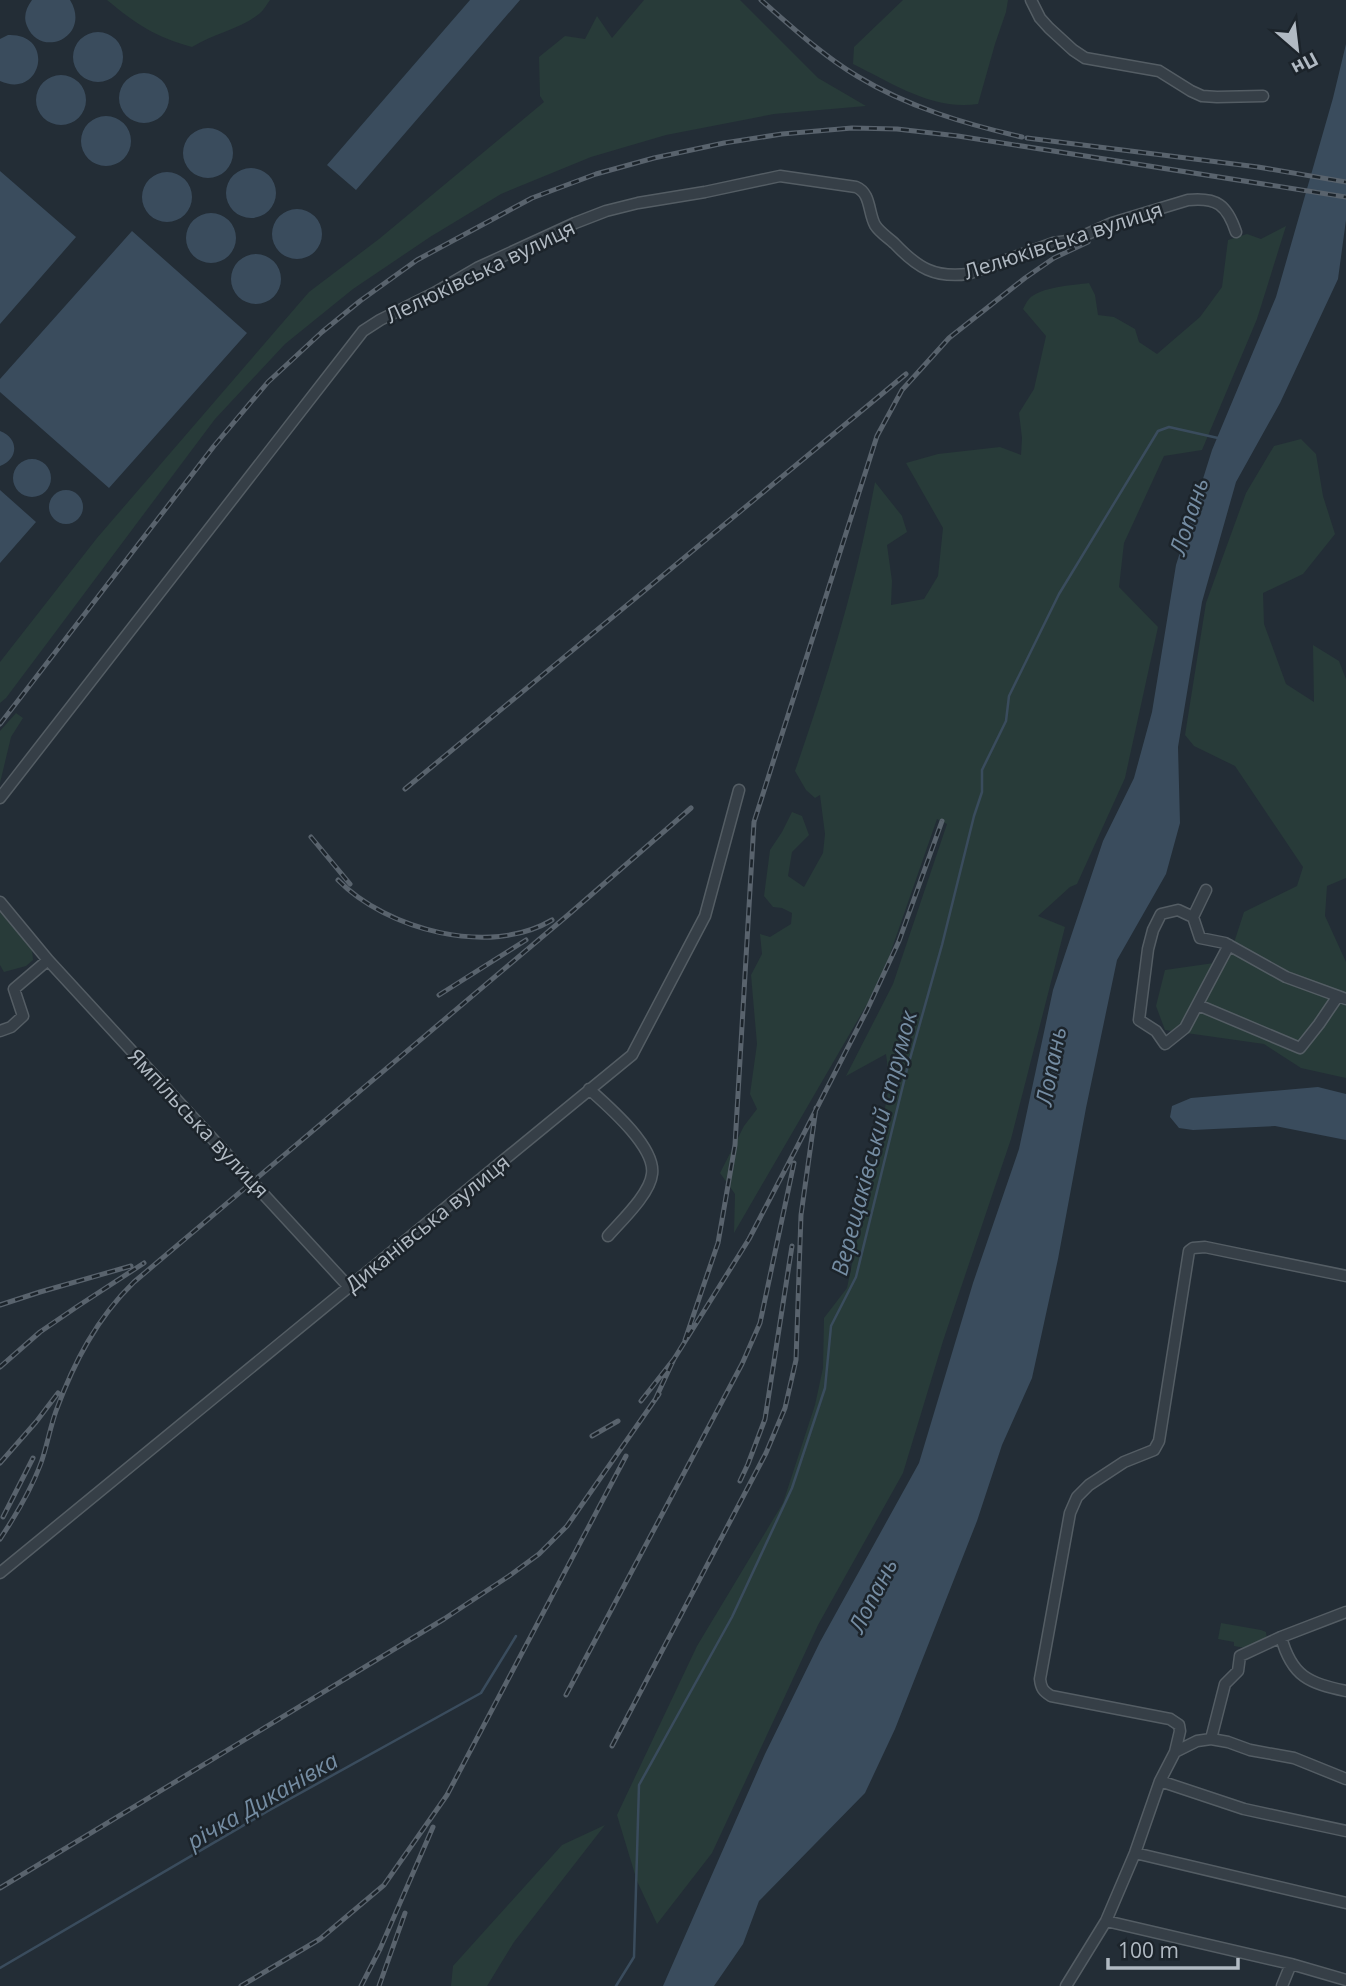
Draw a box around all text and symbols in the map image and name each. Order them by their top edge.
north arrow [1262,14,1332,84]
text: Пн [1287,46,1323,82]
street label: Лелюківська вулиця [960,195,1166,285]
street label: Лелюківська вулиця [381,213,579,329]
water label: Лопань [1160,473,1216,560]
water label: Верещаківський струмок [822,1005,924,1279]
water label: Лопань [1026,1024,1073,1109]
street label: Ямпільська вулиця [122,1042,276,1204]
street label: Диканівська вулиця [339,1148,515,1298]
water label: Лопань [839,1552,904,1639]
water label: річка Диканівка [180,1744,343,1857]
scale bar [1108,1926,1238,1970]
text: 100 m [1118,1936,1179,1964]

